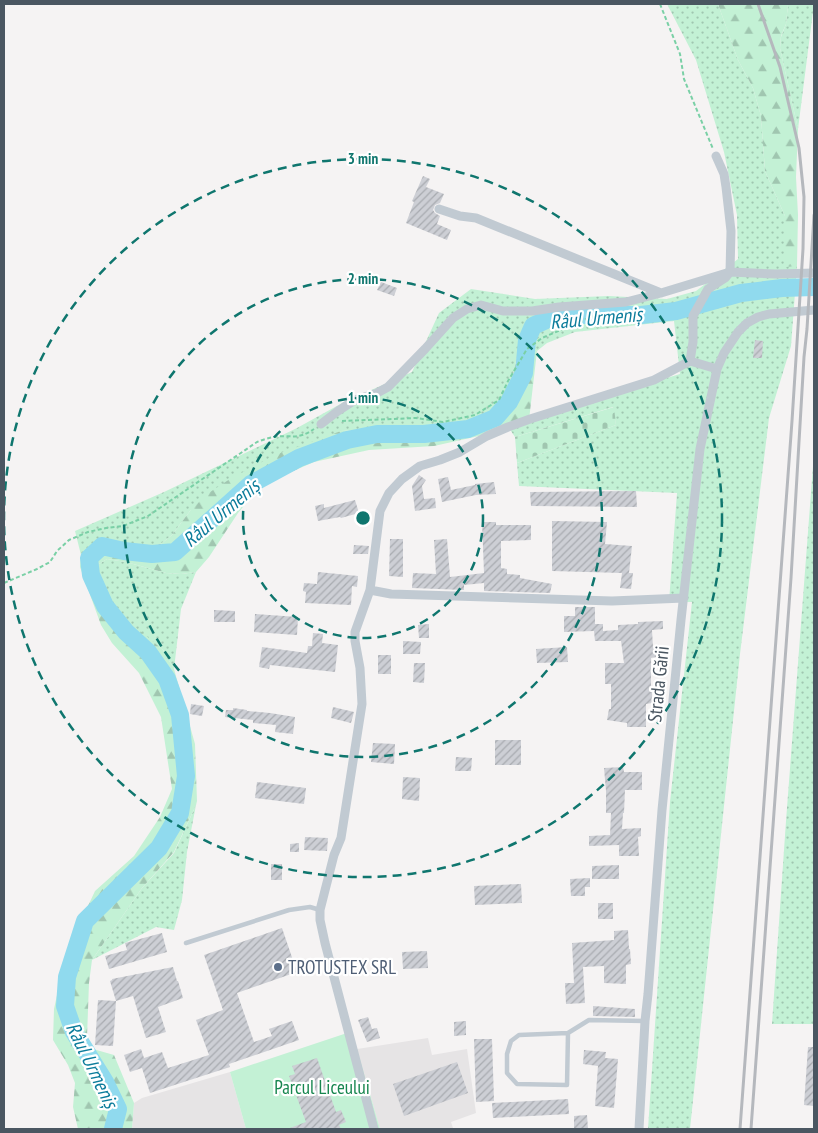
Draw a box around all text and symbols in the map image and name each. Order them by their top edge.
text: 3 min [348,149,378,168]
text: 2 min [348,269,378,288]
water label: Râul Urmeniș [549,301,645,335]
text: 1 min [348,388,378,407]
water label: Râul Urmeniș [177,472,266,553]
centre of rings [354,509,372,527]
street label: Strada Gării [642,645,674,723]
place label: TROTUSTEX SRL [288,955,396,979]
marker: TROTUSTEX SRL [272,961,284,973]
water label: Râul Urmeniș [60,1018,125,1114]
park label: Parcul Liceului [274,1075,370,1099]

